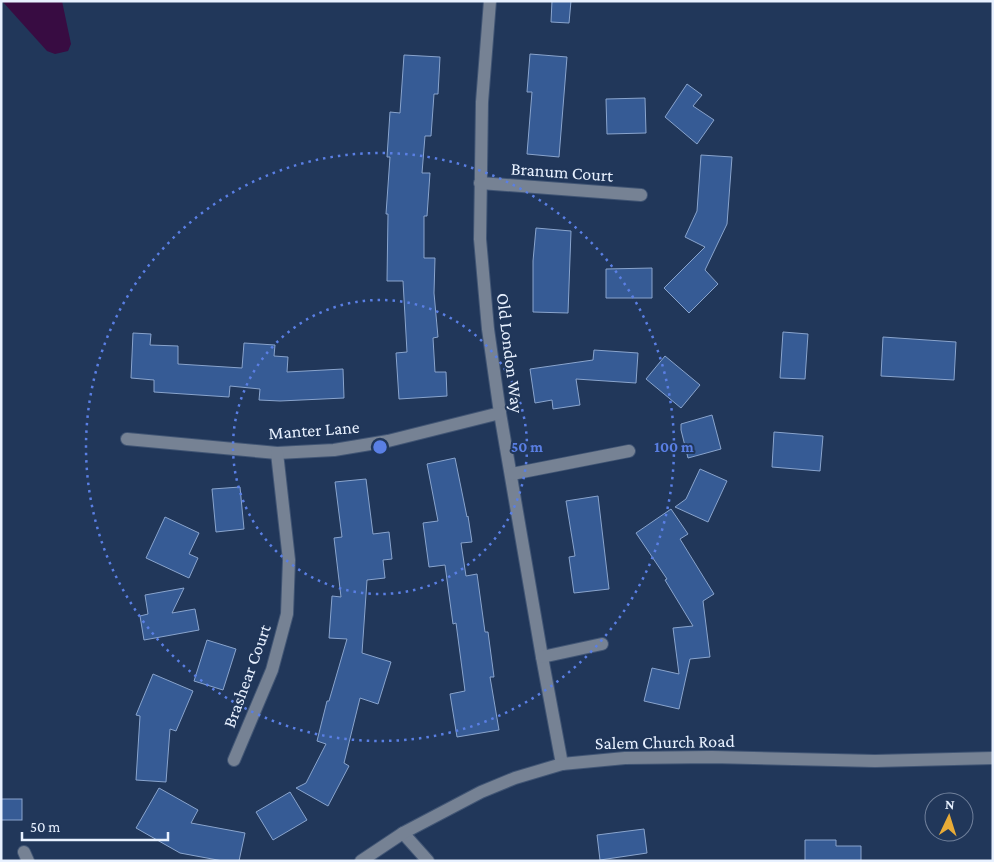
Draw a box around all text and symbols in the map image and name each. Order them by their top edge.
street label: Branum Court [510,158,615,186]
street label: Old London Way [493,292,527,415]
street label: Manter Lane [268,417,360,443]
centre of rings [371,438,389,456]
text: 50 m [511,439,543,455]
text: 100 m [654,439,694,455]
street label: Brashear Court [219,621,275,730]
street label: Salem Church Road [595,731,736,753]
north arrow [924,792,974,842]
text: N [945,796,956,812]
scale bar [22,810,169,842]
text: 50 m [30,819,60,835]

